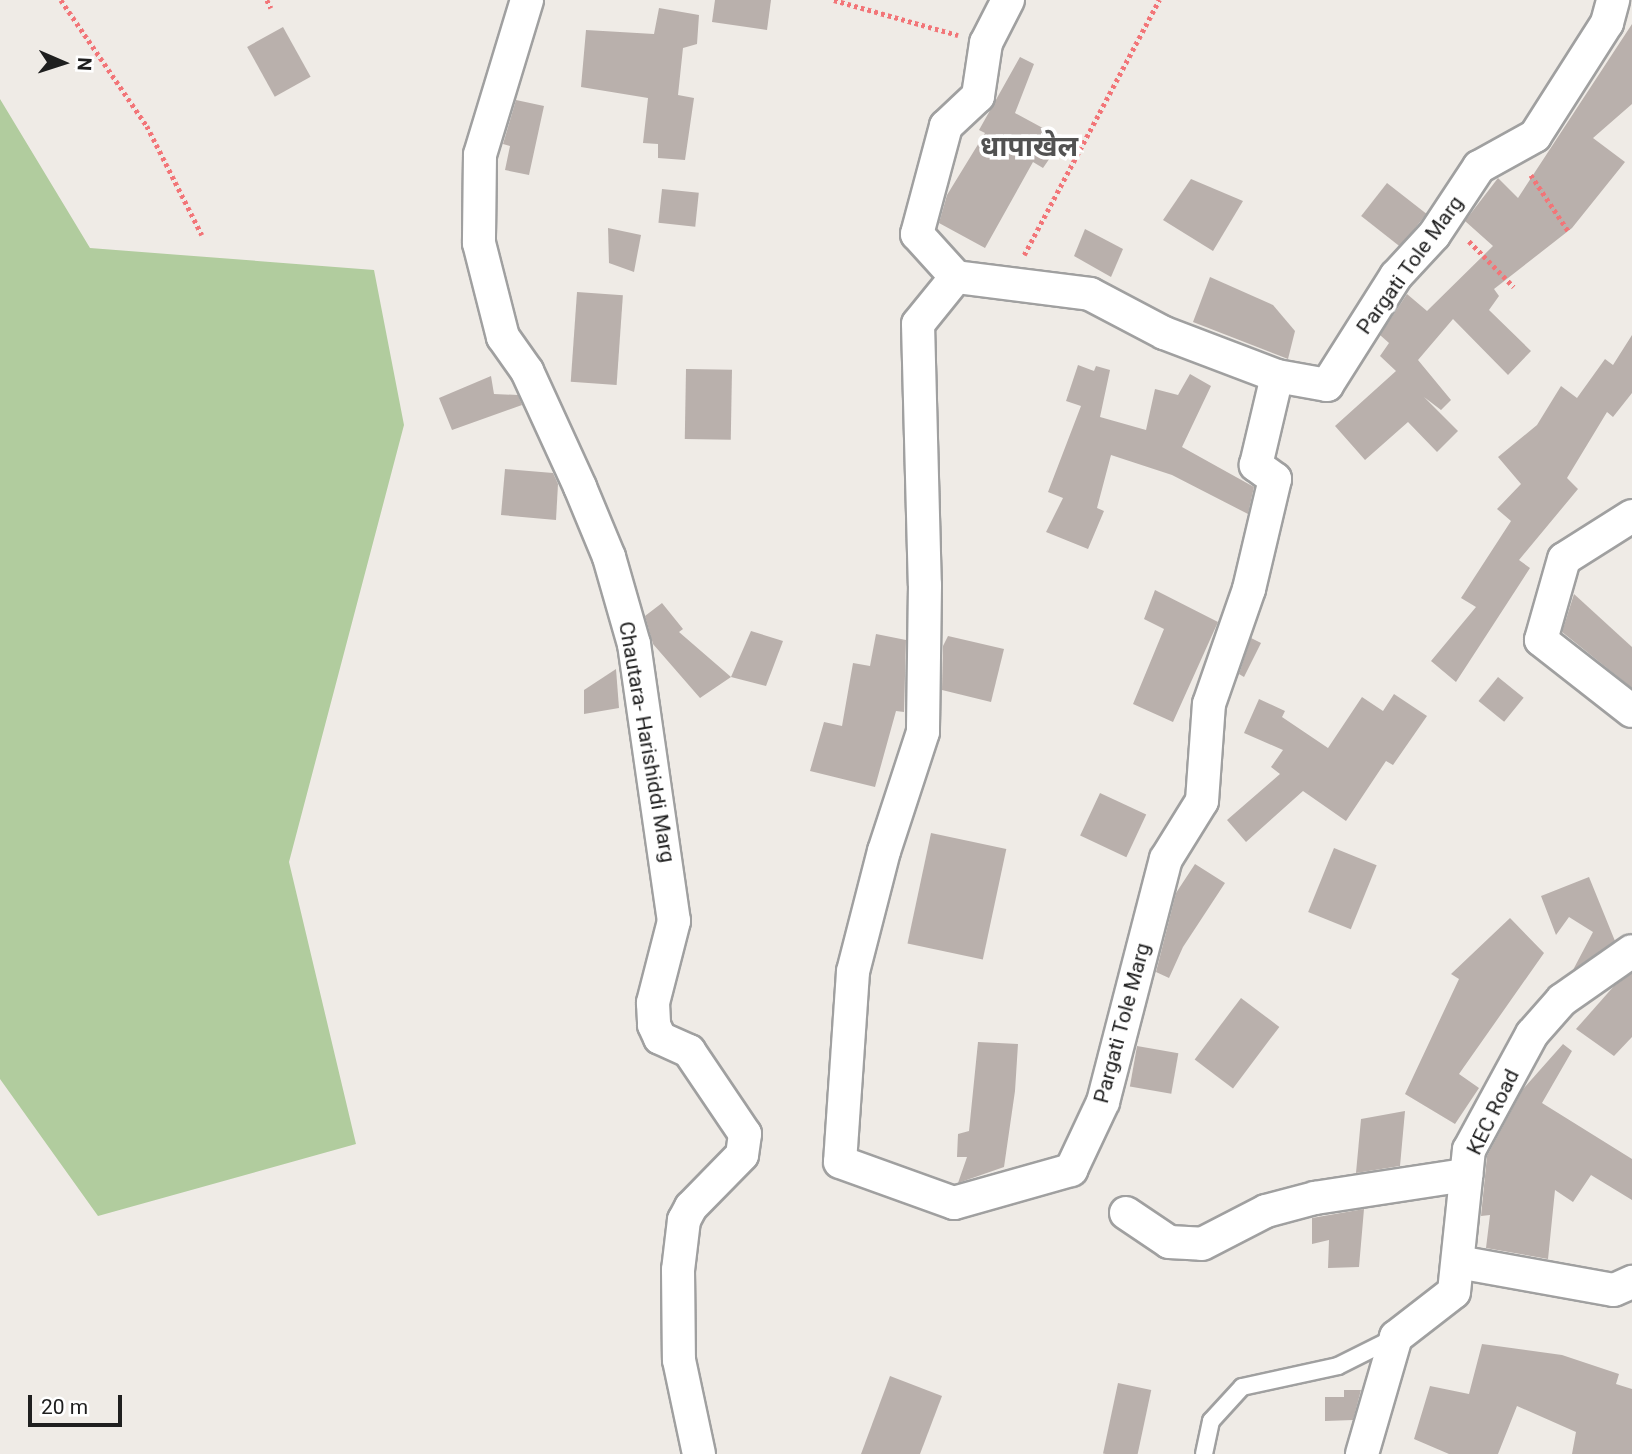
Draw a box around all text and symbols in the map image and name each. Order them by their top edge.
north arrow [28,28,98,98]
text: N [73,57,96,71]
district label: धापाखेल [980,130,1078,164]
street label: Pargati Tole Marg [1351,191,1469,339]
street label: Chautara- Harishiddi Marg [613,620,681,864]
street label: Pargati Tole Marg [1088,940,1156,1106]
street label: KEC Road [1461,1065,1525,1159]
scale bar [32,1380,126,1424]
text: 20 m [41,1395,88,1419]

